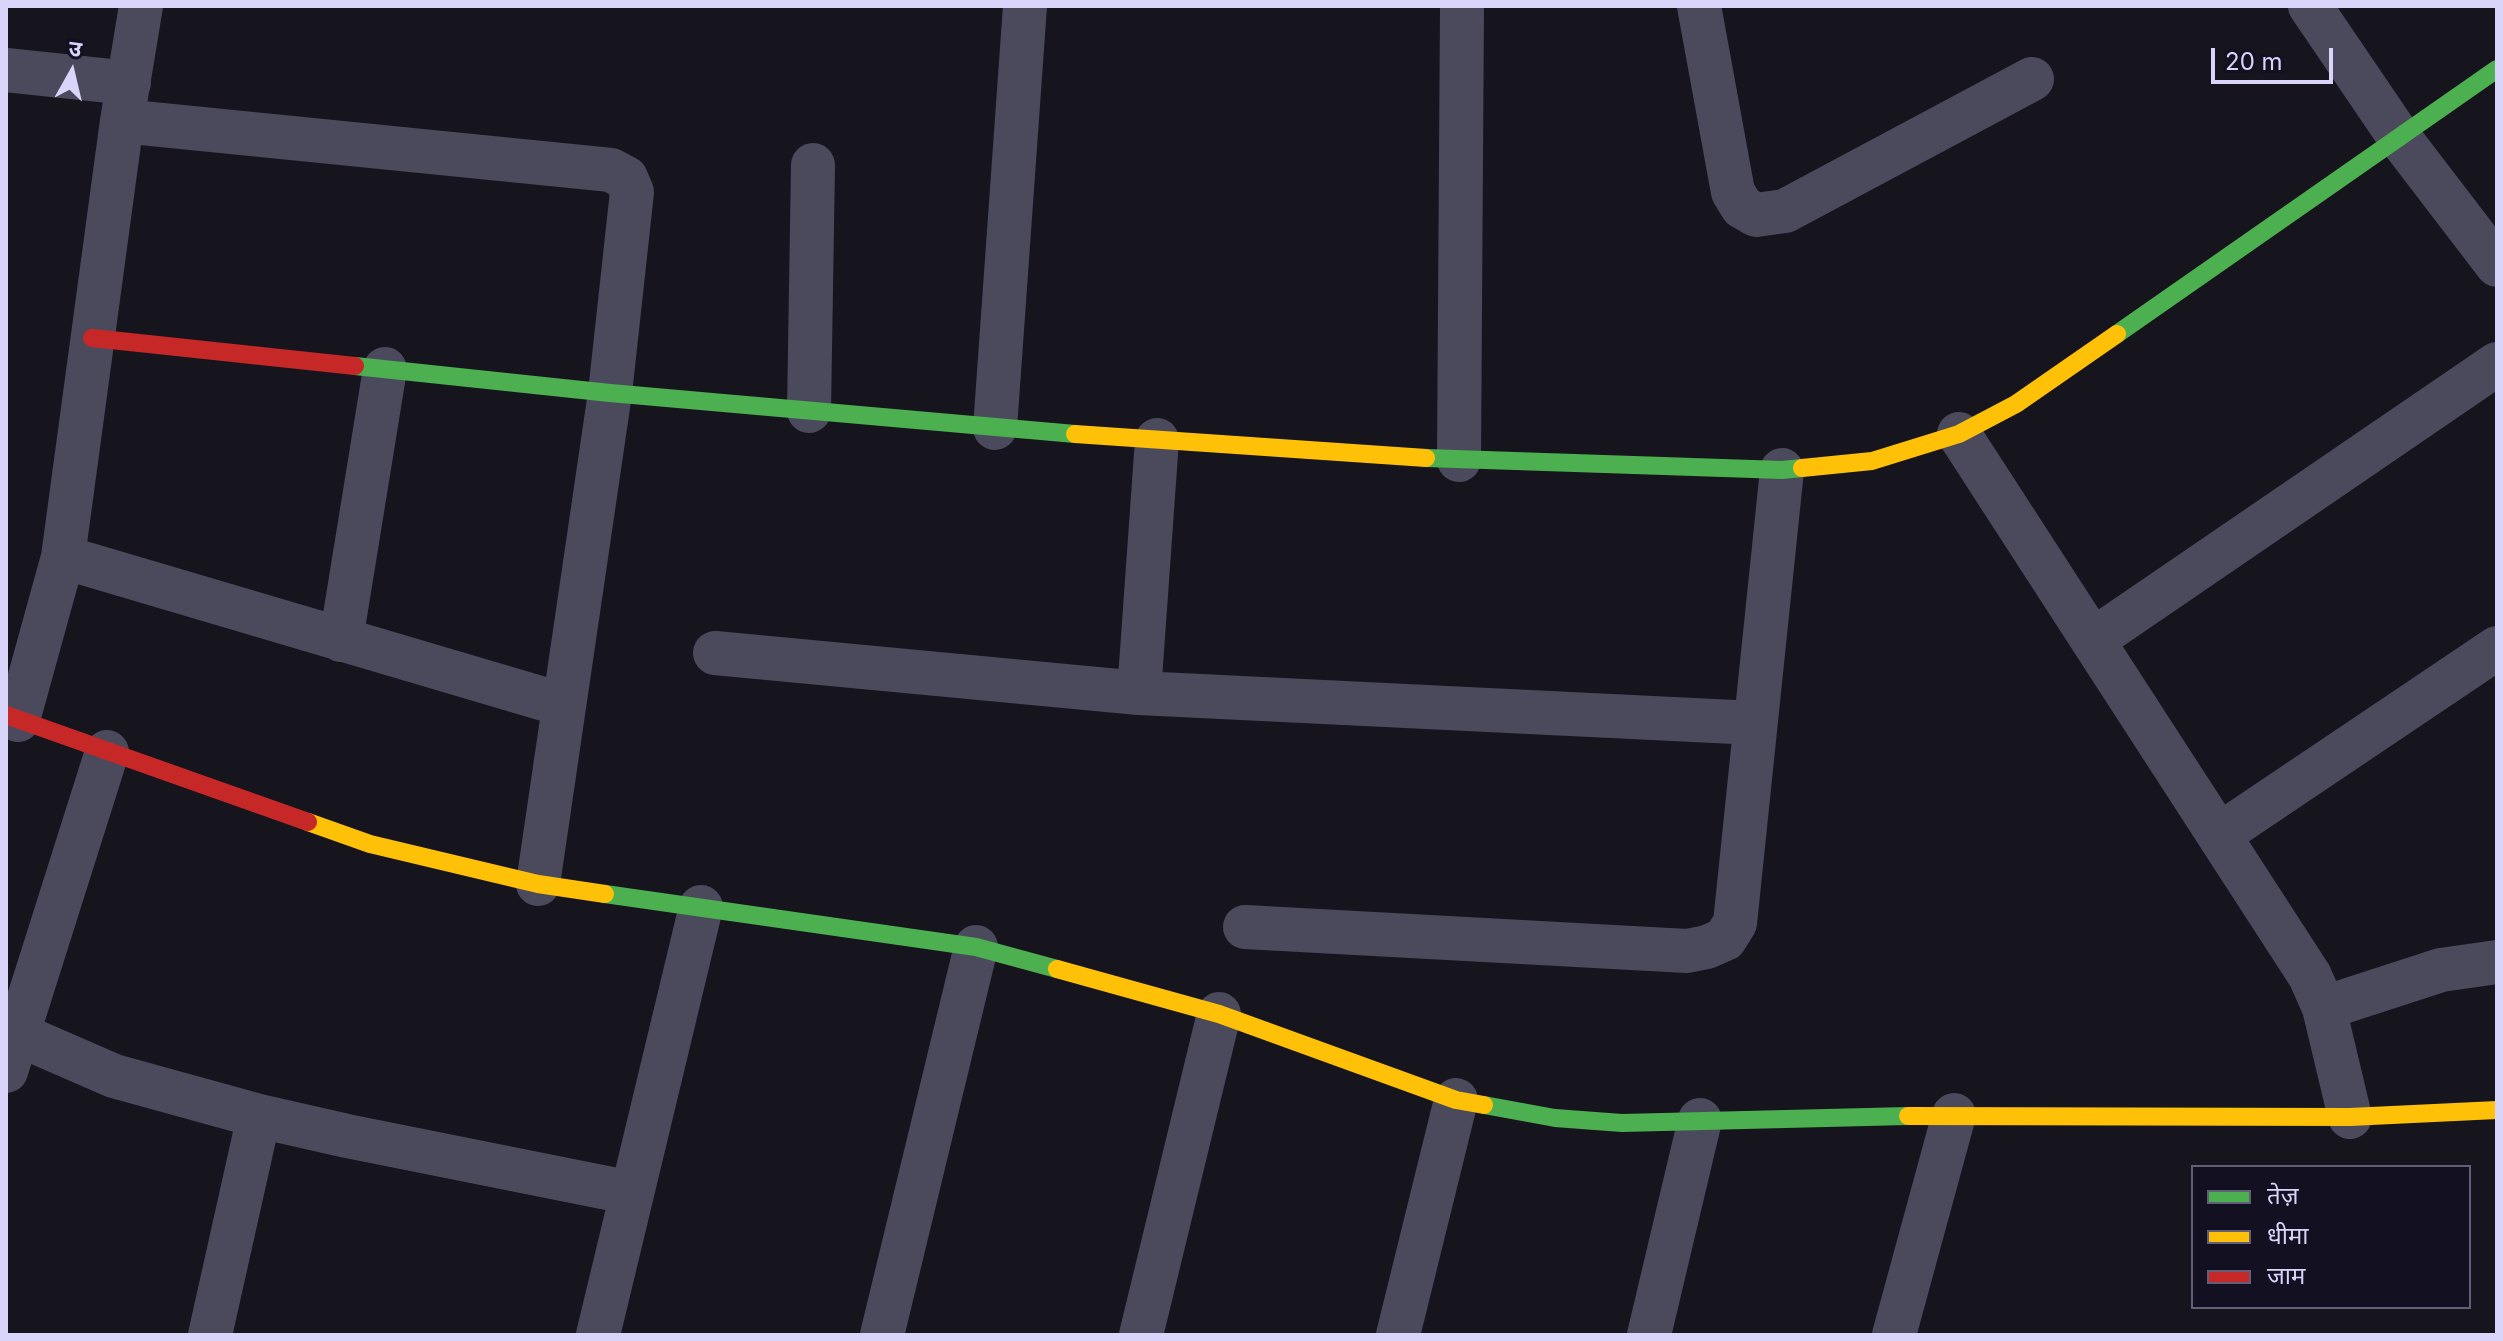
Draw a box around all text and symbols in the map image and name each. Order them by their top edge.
north arrow [32,32,112,112]
scale bar [2215,32,2337,82]
text: उ [67,34,84,62]
text: 20 m [2225,47,2283,76]
legend [2191,1165,2471,1309]
text: तेज़ [2267,1181,2299,1210]
text: धीमा [2267,1221,2309,1250]
text: जाम [2267,1261,2305,1290]

